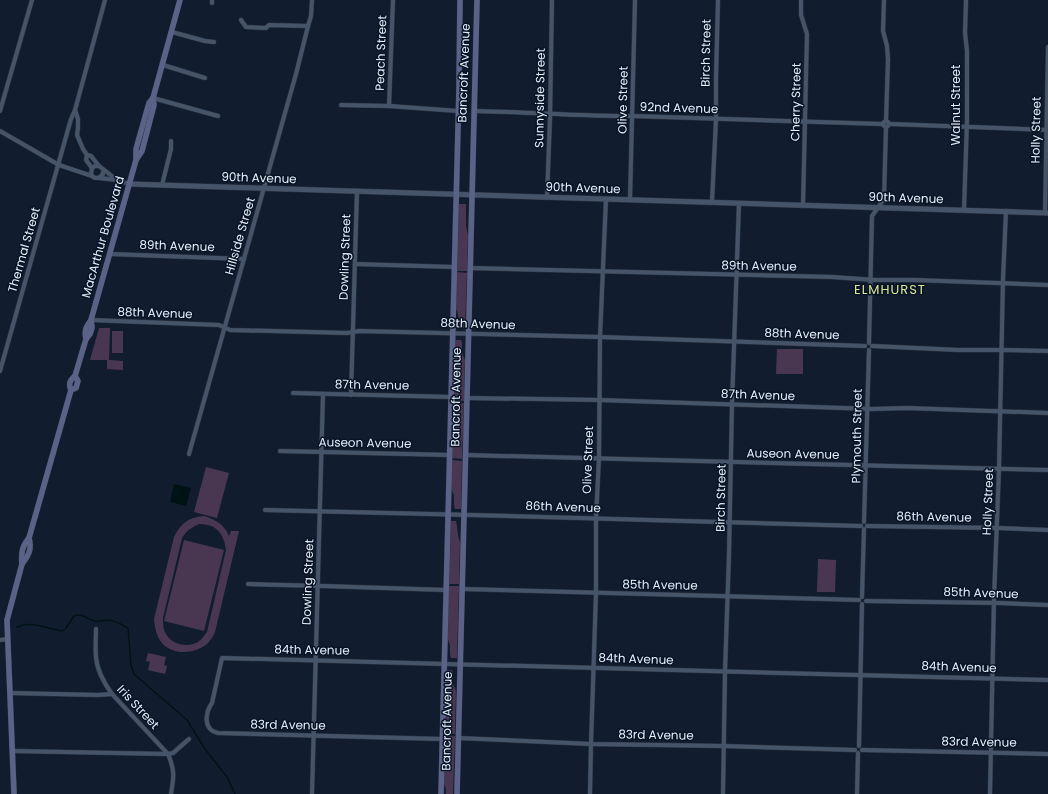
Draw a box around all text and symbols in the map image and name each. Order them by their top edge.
street label: Peach Street [371,15,390,91]
street label: Birch Street [696,19,715,87]
street label: Bancroft Avenue [453,23,474,123]
street label: Sunnyside Street [530,48,549,148]
street label: Cherry Street [786,63,805,141]
street label: Walnut Street [947,65,964,145]
street label: Olive Street [613,66,632,134]
street label: Holly Street [1026,96,1045,164]
street label: 92nd Avenue [639,98,719,117]
street label: 90th Avenue [221,168,297,187]
street label: MacArthur Boulevard [77,174,128,300]
street label: 90th Avenue [545,178,621,197]
street label: 90th Avenue [868,188,944,207]
street label: Hillside Street [220,195,259,277]
street label: Thermal Street [3,205,44,294]
street label: Dowling Street [335,214,354,300]
street label: 89th Avenue [139,236,215,255]
street label: 89th Avenue [721,256,797,275]
district label: ELMHURST [854,280,926,299]
street label: 88th Avenue [117,303,193,322]
street label: 88th Avenue [440,314,516,333]
street label: 88th Avenue [764,324,840,343]
street label: Bancroft Avenue [446,347,465,447]
street label: 87th Avenue [335,375,409,394]
street label: 87th Avenue [721,385,796,404]
street label: Plymouth Street [847,388,866,484]
street label: Olive Street [578,426,597,494]
street label: Auseon Avenue [318,433,412,452]
street label: Auseon Avenue [746,444,840,463]
street label: Birch Street [711,464,730,532]
street label: Holly Street [978,468,997,536]
street label: 86th Avenue [525,497,601,516]
street label: 86th Avenue [896,507,972,526]
street label: Dowling Street [298,539,317,625]
street label: 85th Avenue [622,575,698,594]
street label: 85th Avenue [943,583,1019,602]
street label: 84th Avenue [274,640,350,659]
street label: 84th Avenue [598,649,674,668]
street label: 84th Avenue [921,657,997,676]
street label: Bancroft Avenue [437,671,456,771]
street label: Iris Street [113,681,163,733]
street label: 83rd Avenue [250,715,326,734]
street label: 83rd Avenue [618,725,694,744]
street label: 83rd Avenue [941,732,1017,751]

